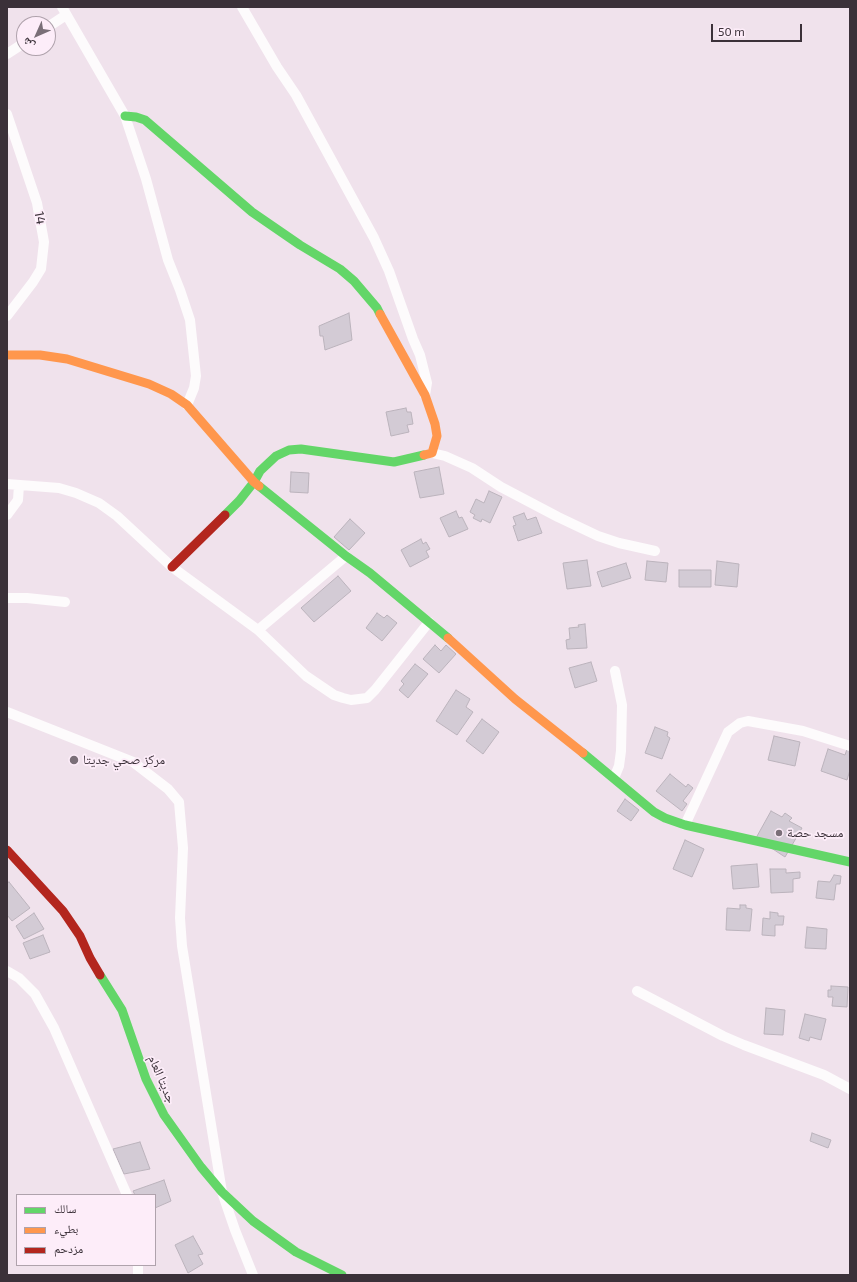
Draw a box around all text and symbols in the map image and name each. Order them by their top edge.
north arrow [16,16,56,56]
scale bar [713,16,804,42]
text: 50 m [718,24,745,38]
text: ش [19,35,37,53]
street label: 14 [31,210,49,226]
place label: مركز صحي جديتا [83,752,165,768]
marker: مركز صحي جديتا [68,754,80,766]
place label: مسجد حصة [787,825,844,841]
marker: مسجد حصة [774,828,784,838]
street label: جديتا العام [145,1053,179,1105]
legend [16,1194,156,1266]
text: سالك [54,1201,76,1215]
text: بطيء [54,1221,78,1235]
text: مزدحم [54,1241,83,1255]

